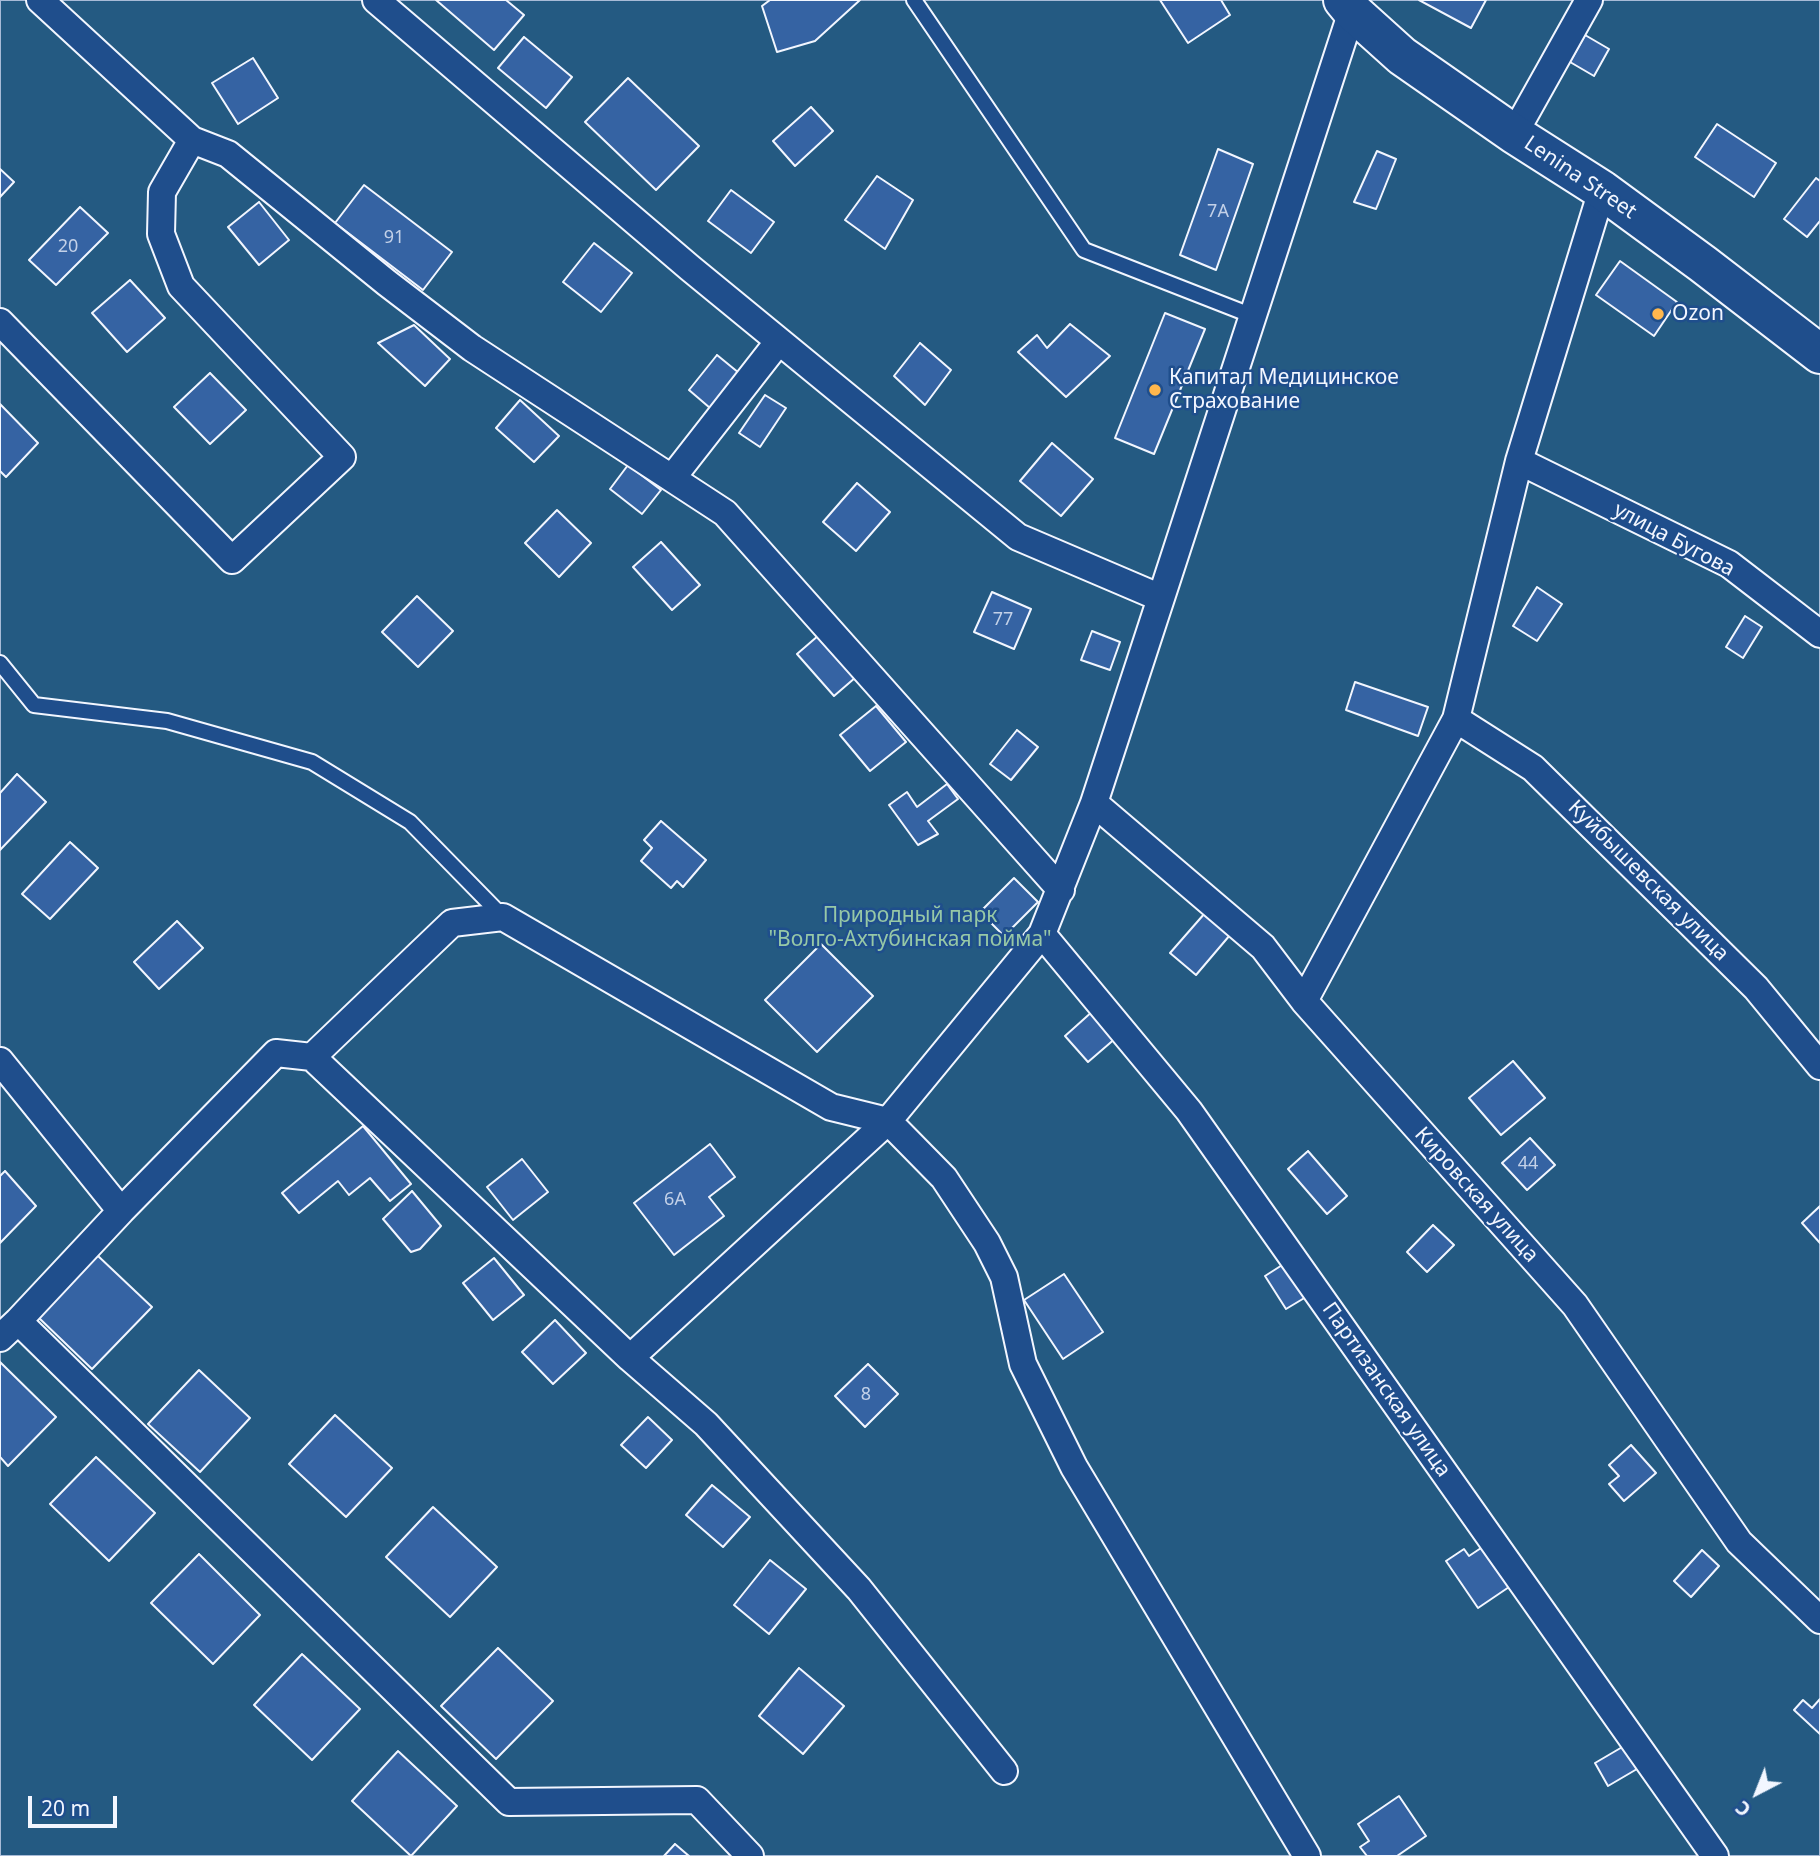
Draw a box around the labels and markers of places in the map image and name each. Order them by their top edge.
place label: Ozon [1672,301,1724,327]
marker: Ozon [1650,306,1666,322]
place label: Капитал Медицинское Страхование [1169,365,1399,415]
marker: Капитал Медицинское Страхование [1147,382,1163,398]

